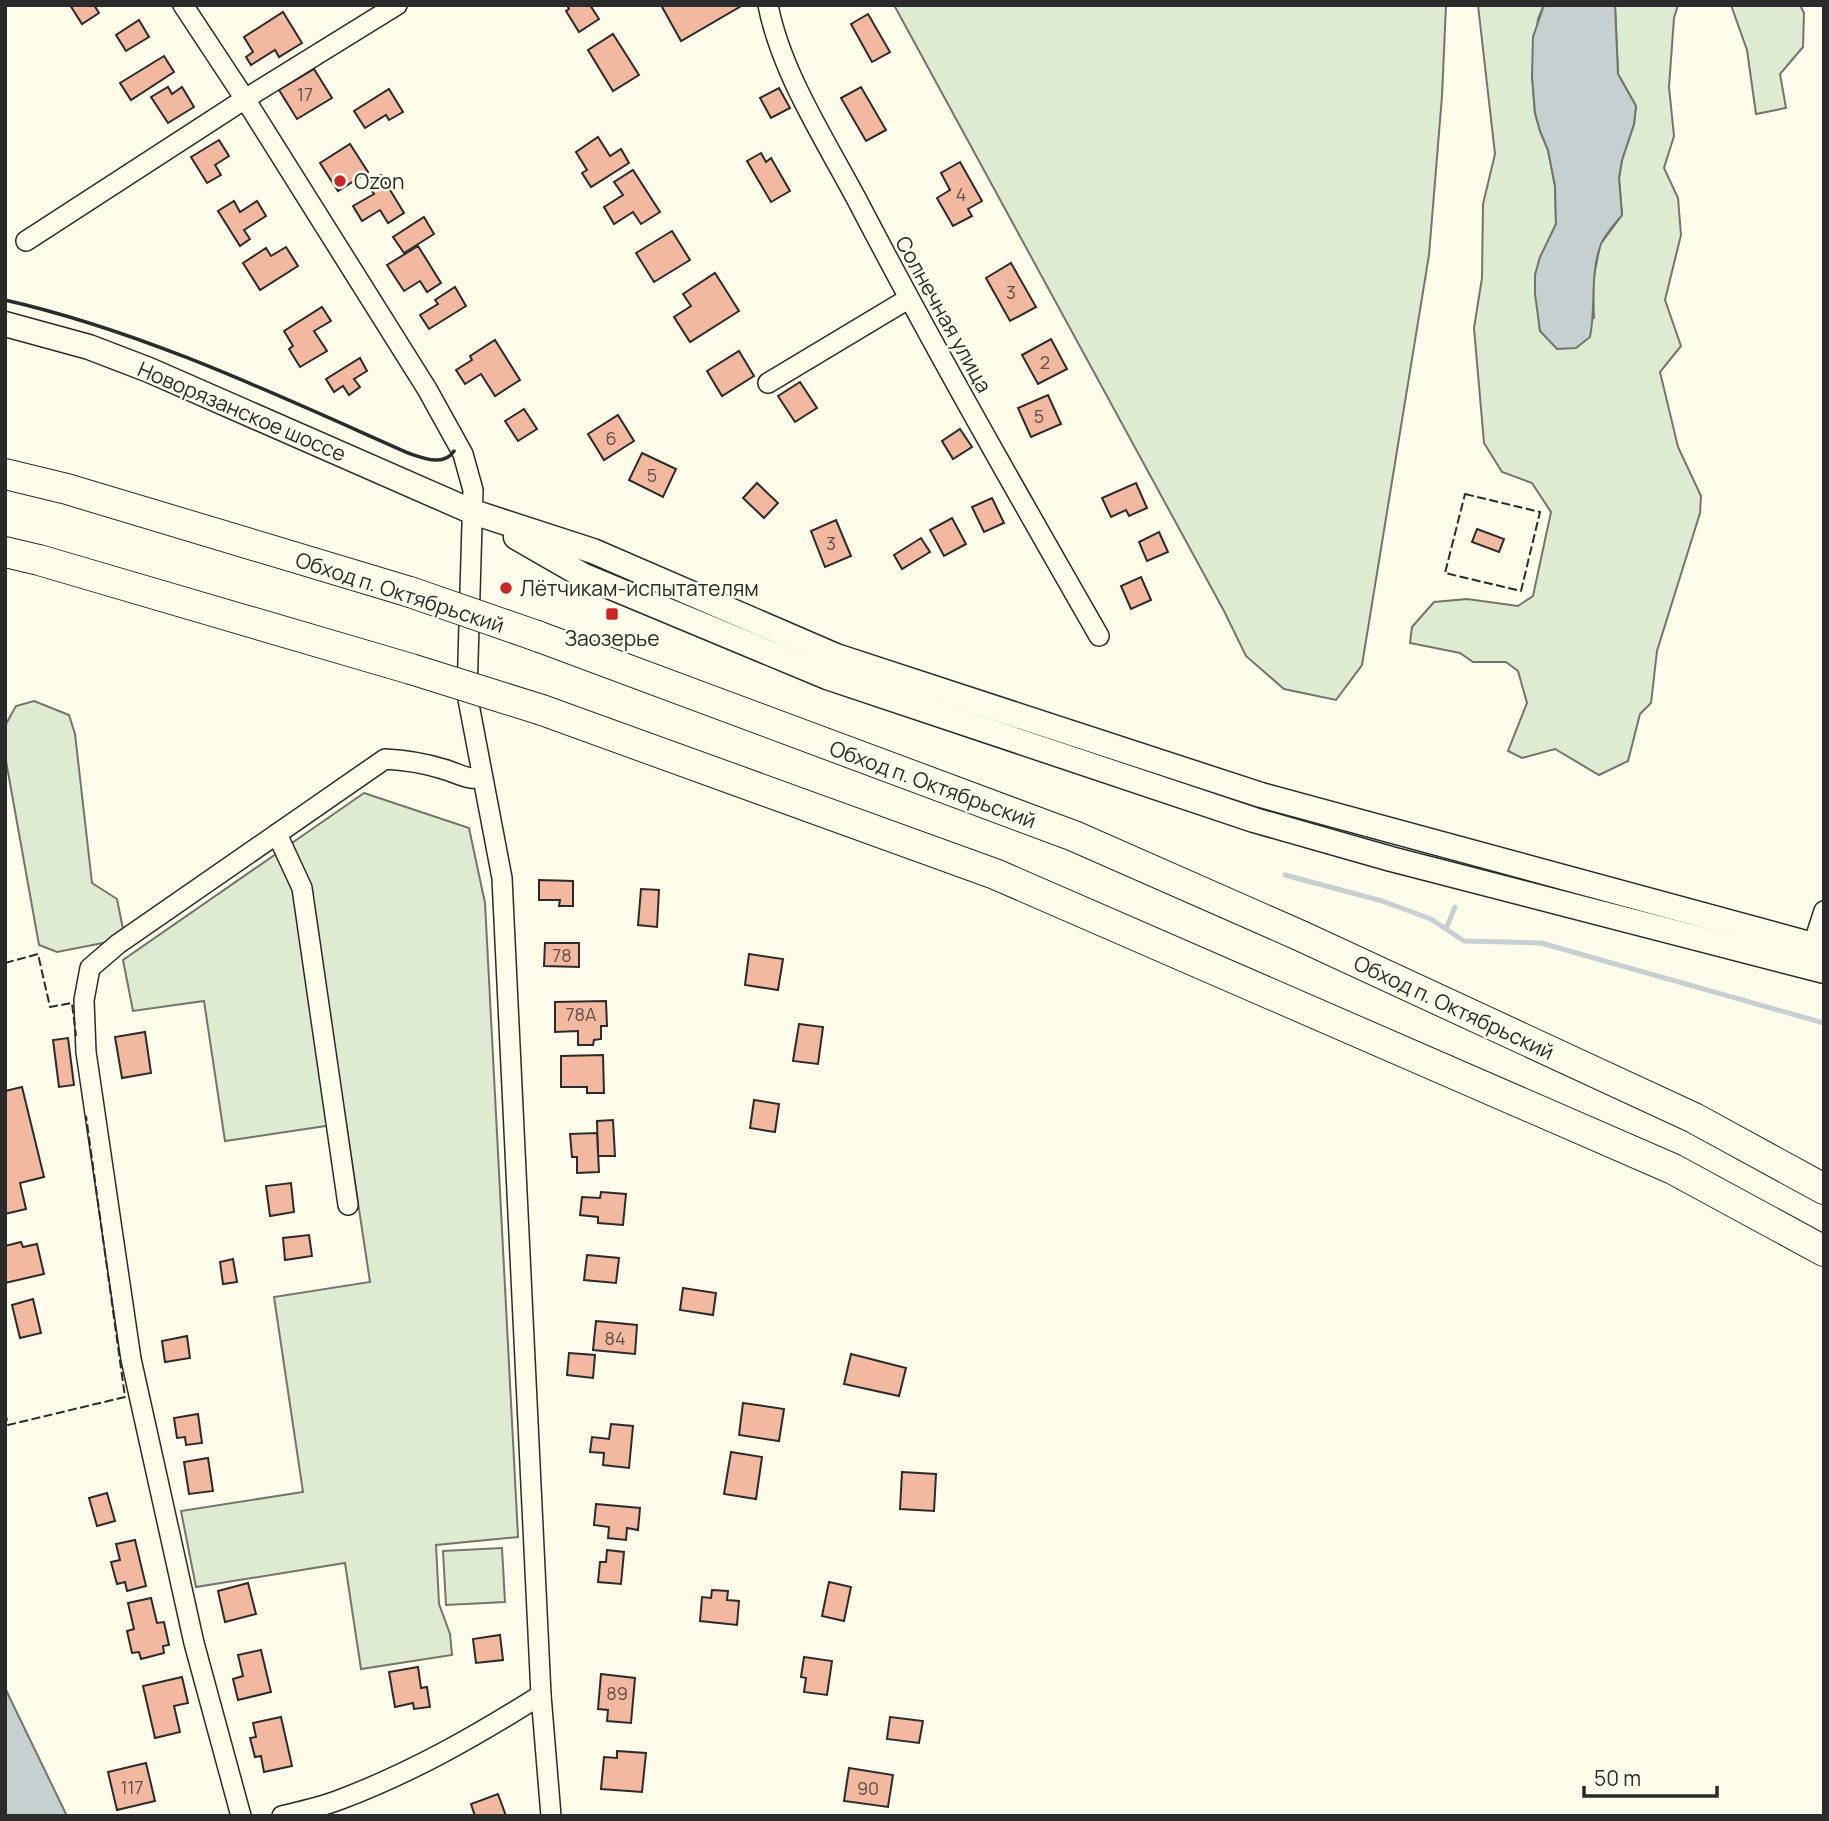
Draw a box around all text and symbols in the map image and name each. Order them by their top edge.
house number: 17 [297,82,313,106]
place label: Ozon [354,167,404,195]
marker: Ozon [332,173,348,189]
house number: 4 [956,182,966,206]
street label: Солнечная улица [889,231,999,397]
house number: 3 [1006,280,1016,304]
house number: 2 [1040,350,1050,374]
street label: Новорязанское шоссе [134,354,350,468]
house number: 5 [1034,404,1044,428]
house number: 6 [605,426,617,450]
house number: 5 [647,463,657,487]
house number: 3 [826,531,836,555]
street label: Обход п. Октябрьский [292,545,508,639]
place label: Лётчикам-испытателям [520,574,759,602]
marker: Лётчикам-испытателям [498,580,514,596]
marker: Заозерье [604,606,620,622]
place label: Заозерье [564,624,660,652]
street label: Обход п. Октябрьский [826,734,1040,834]
house number: 78 [552,943,572,967]
street label: Обход п. Октябрьский [1349,948,1559,1066]
house number: 78А [566,1002,597,1026]
house number: 84 [604,1326,626,1350]
house number: 89 [606,1681,628,1705]
scale bar [1584,1755,1717,1799]
text: 50 m [1594,1764,1641,1792]
house number: 117 [120,1775,144,1799]
house number: 90 [857,1776,879,1800]

